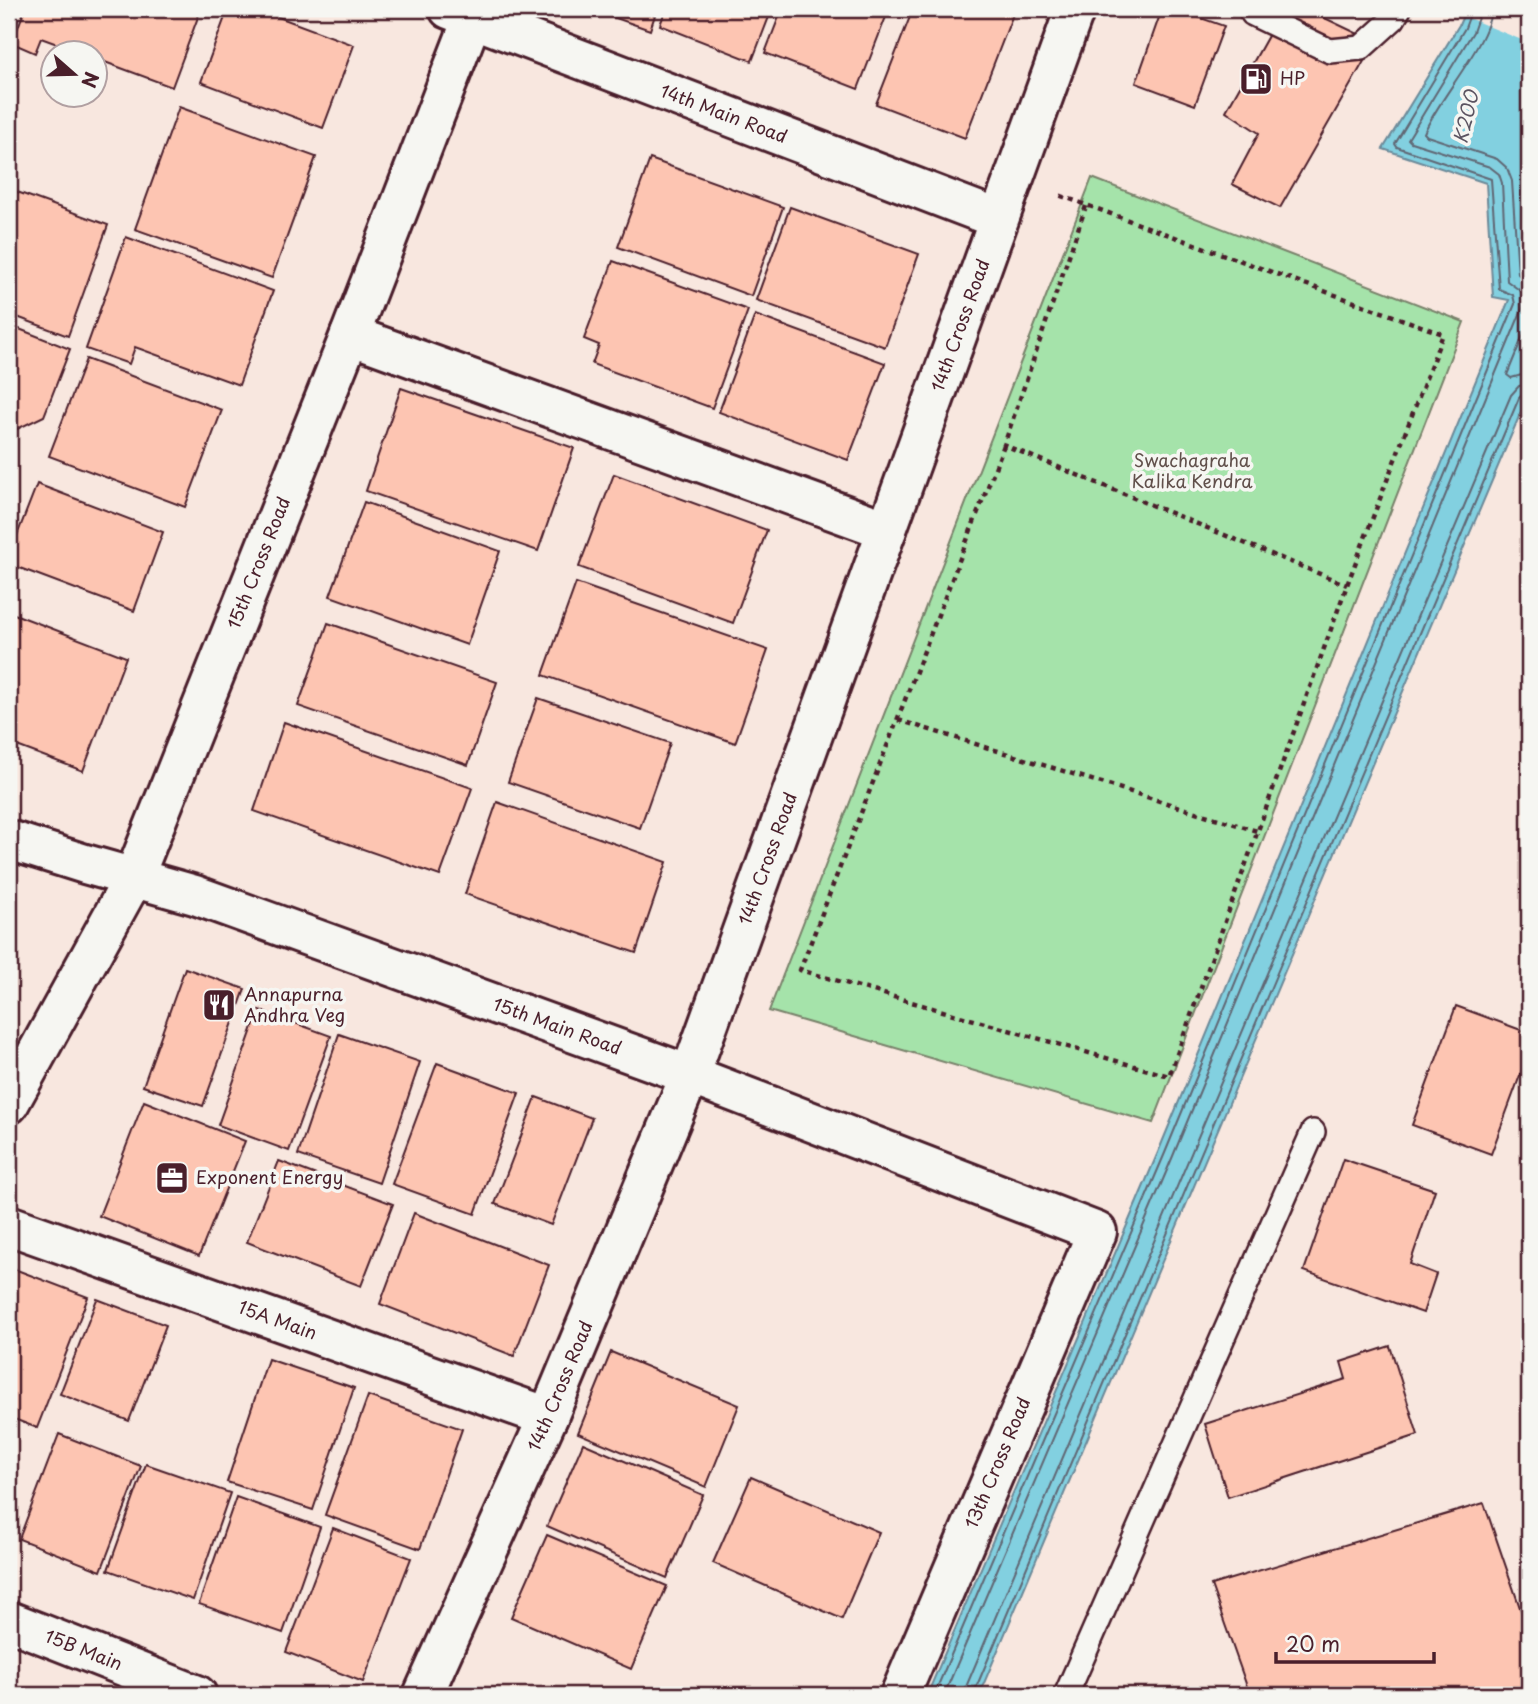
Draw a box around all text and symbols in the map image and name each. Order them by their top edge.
north arrow [38,38,108,108]
fuel station icon: HP [1237,60,1275,98]
place label: HP [1280,64,1305,91]
text: N [75,68,107,92]
street label: 14th Main Road [657,76,792,149]
water label: K200 [1445,86,1485,146]
street label: 14th Cross Road [923,255,996,395]
park label: Swachagraha Kalika Kendra [1131,446,1253,494]
street label: 15th Cross Road [219,492,296,633]
street label: 14th Cross Road [730,788,803,928]
place label: Annapurna Andhra Veg [244,980,345,1028]
restaurant icon: Annapurna Andhra Veg [200,986,238,1024]
street label: 15th Main Road [489,989,625,1061]
office icon: Exponent Energy [153,1159,191,1197]
place label: Exponent Energy [196,1163,343,1190]
street label: 15A Main [235,1293,321,1346]
street label: 14th Cross Road [519,1316,598,1455]
street label: 13th Cross Road [957,1393,1036,1532]
scale bar [1276,1620,1433,1664]
street label: 15B Main [41,1621,127,1676]
text: 20 m [1286,1627,1340,1659]

